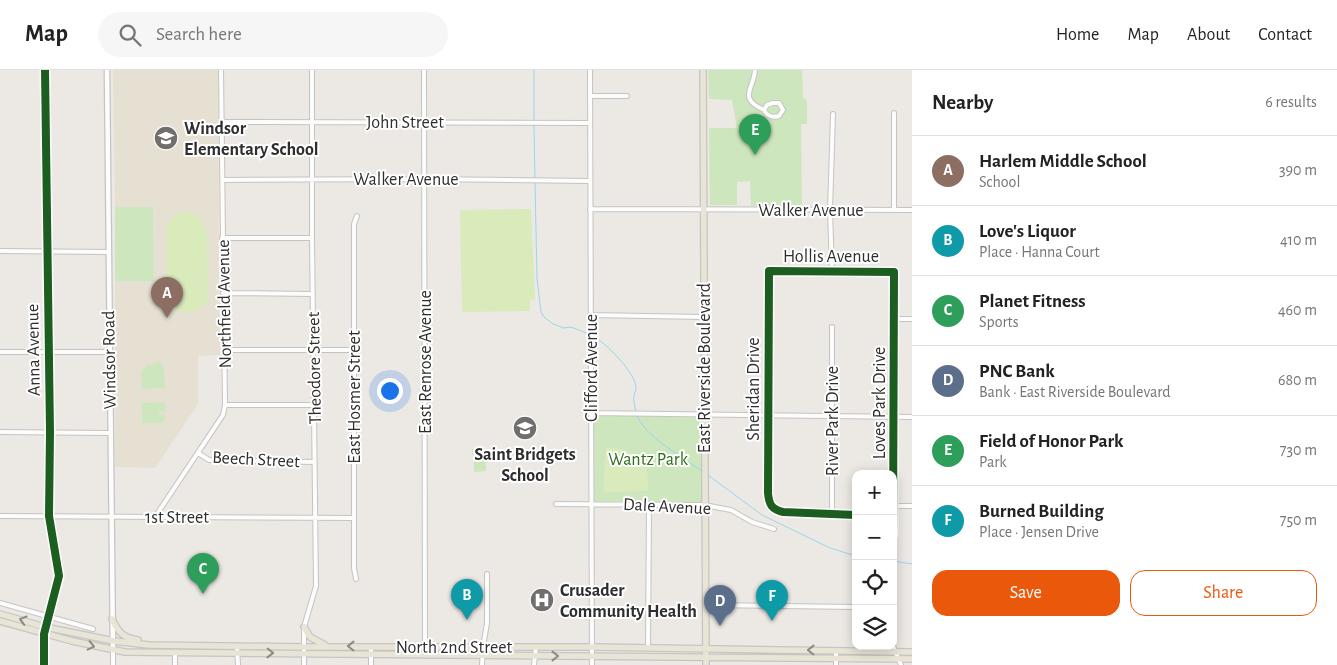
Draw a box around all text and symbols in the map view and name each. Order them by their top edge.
search box [98,12,448,57]
icon: search [116,21,144,49]
text: Map [25,22,68,46]
text: Search here [156,25,242,44]
text: Home [1056,26,1099,44]
text: Map [1127,26,1159,44]
text: About [1187,26,1230,44]
text: Contact [1258,26,1312,44]
text: Nearby [932,92,993,113]
text: 6 results [1265,94,1317,110]
street label: John Street [366,114,444,132]
pin: E [739,114,771,155]
place label: Windsor Elementary School [184,120,319,159]
school or university icon: Windsor Elementary School [153,125,179,151]
text: Harlem Middle School [979,152,1147,171]
text: A [943,162,953,178]
text: 390 m [1279,162,1317,178]
street label: Walker Avenue [353,171,459,189]
text: School [979,174,1020,190]
street label: Walker Avenue [758,202,864,220]
text: Love's Liquor [979,222,1076,241]
text: B [943,232,953,248]
text: 410 m [1280,232,1317,248]
street label: Northfield Avenue [215,239,235,369]
text: Place · Hanna Court [979,244,1100,260]
street label: Hollis Avenue [783,248,879,266]
pin: A [151,277,183,318]
street label: East Riverside Boulevard [696,283,714,453]
street label: East Renrose Avenue [417,290,435,434]
text: Planet Fitness [979,292,1086,311]
text: C [944,302,952,318]
text: 460 m [1278,302,1317,318]
street label: Anna Avenue [24,304,44,396]
street label: Windsor Road [100,310,120,410]
street label: Theodore Street [305,311,325,424]
street label: Clifford Avenue [583,314,601,422]
text: Sports [979,314,1019,330]
street label: East Hosmer Street [346,330,364,464]
street label: Sheridan Drive [745,337,763,441]
street label: Loves Park Drive [871,347,889,459]
text: PNC Bank [979,362,1055,381]
street label: River Park Drive [824,366,842,476]
text: D [943,372,953,388]
text: 680 m [1278,372,1317,388]
your location [377,378,403,404]
text: Bank · East Riverside Boulevard [979,384,1171,400]
school or university icon: Saint Bridgets School [512,415,538,441]
text: Field of Honor Park [979,432,1123,451]
text: E [944,442,952,458]
text: 730 m [1280,442,1317,458]
place label: Saint Bridgets School [474,446,576,485]
street label: Beech Street [212,449,300,471]
park label: Wantz Park [608,451,689,469]
text: Park [979,454,1007,470]
map controls [852,470,897,650]
button: + [852,470,897,515]
street label: Dale Avenue [622,496,711,518]
text: Burned Building [979,502,1104,521]
street label: 1st Street [145,509,209,527]
text: F [944,512,952,528]
text: 750 m [1280,512,1317,528]
button: − [852,515,897,560]
text: Place · Jensen Drive [979,524,1099,540]
pin: C [187,553,219,594]
button: locate [852,560,897,605]
button: Save [932,570,1120,616]
button: Share [1130,570,1317,616]
pin: B [451,579,483,620]
pin: F [756,580,788,621]
place label: Crusader Community Health [560,582,697,621]
pin: D [704,585,736,626]
hospital icon: Crusader Community Health [529,587,555,613]
button: layers [852,605,897,650]
one-way arrow [19,616,27,626]
street label: North 2nd Street [396,639,513,657]
one-way arrow [86,640,95,651]
one-way arrow [347,641,354,651]
one-way arrow [807,645,814,655]
one-way arrow [266,648,274,658]
one-way arrow [552,651,559,661]

